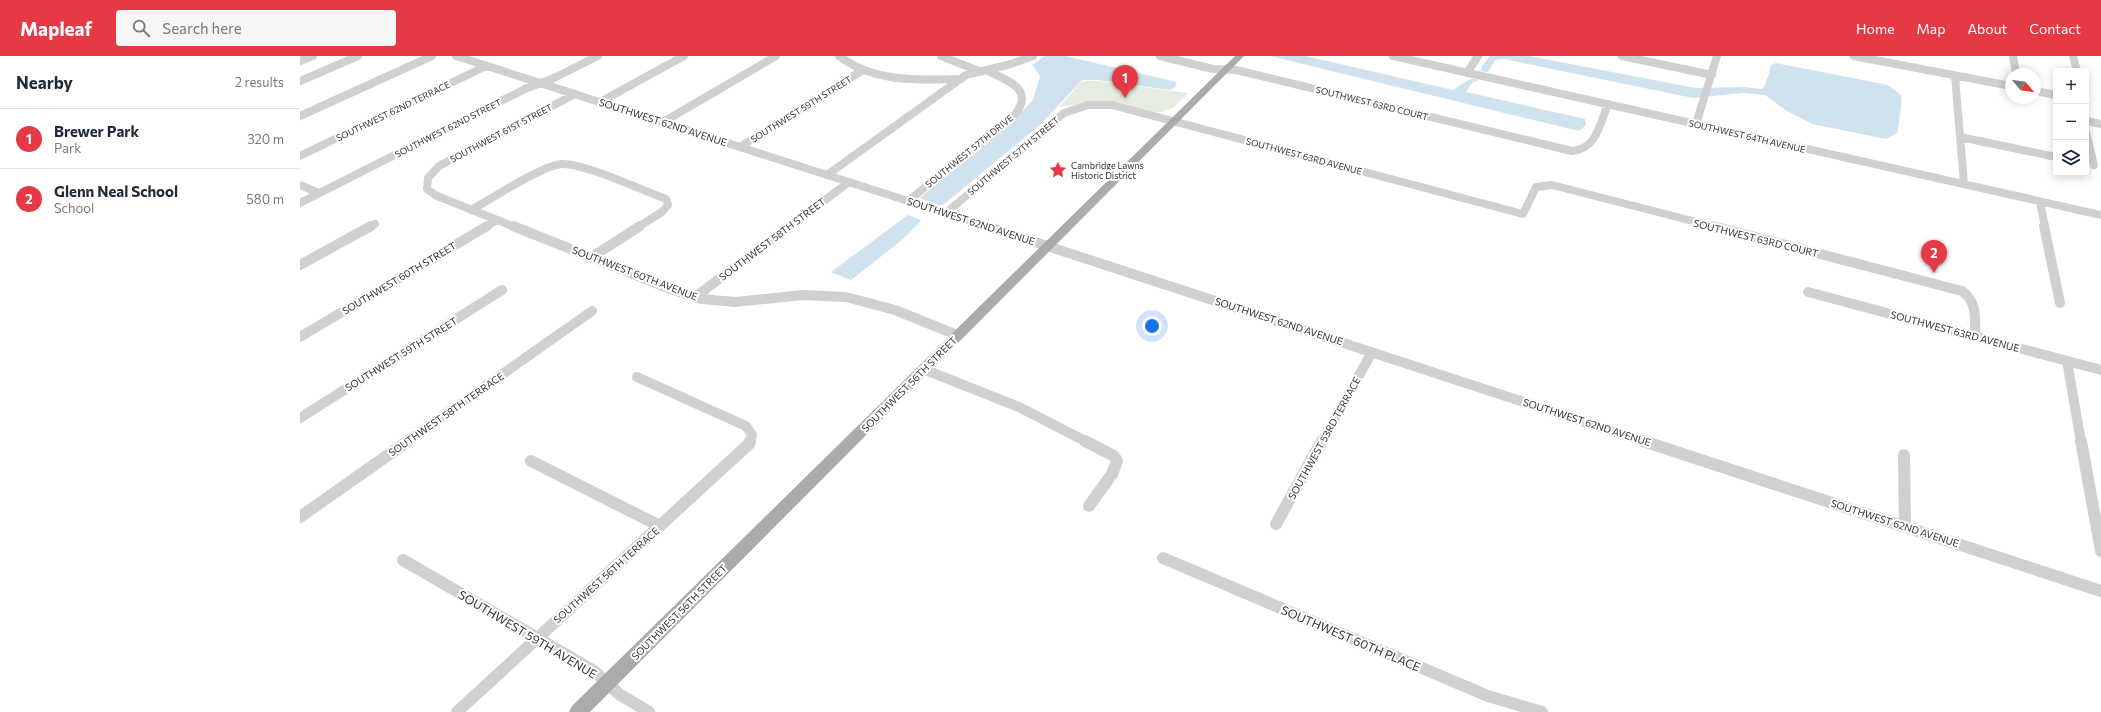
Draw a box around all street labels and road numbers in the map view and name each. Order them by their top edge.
street label: SOUTHWEST 59TH STREET [749,73,854,145]
street label: SOUTHWEST 62ND TERRACE [334,79,452,143]
street label: SOUTHWEST 63RD COURT [1315,84,1430,122]
street label: SOUTHWEST 62ND STREET [393,96,503,160]
street label: SOUTHWEST 62ND AVENUE [598,96,728,148]
street label: SOUTHWEST 61ST STREET [448,101,554,165]
street label: SOUTHWEST 57TH DRIVE [923,112,1015,190]
street label: SOUTHWEST 57TH STREET [965,114,1061,198]
street label: SOUTHWEST 64TH AVENUE [1688,117,1806,155]
street label: SOUTHWEST 63RD AVENUE [1245,135,1363,177]
street label: SOUTHWEST 58TH STREET [717,195,828,283]
street label: SOUTHWEST 62ND AVENUE [906,195,1036,247]
street label: SOUTHWEST 63RD COURT [1692,217,1820,259]
street label: SOUTHWEST 60TH STREET [340,239,459,317]
street label: SOUTHWEST 60TH AVENUE [571,244,699,303]
street label: SOUTHWEST 62ND AVENUE [1214,295,1344,347]
street label: SOUTHWEST 63RD AVENUE [1889,308,2021,354]
street label: SOUTHWEST 59TH STREET [343,314,460,394]
street label: SOUTHWEST 56TH STREET [859,333,960,434]
street label: SOUTHWEST 58TH TERRACE [386,370,506,458]
street label: SOUTHWEST 53RD TERRACE [1285,375,1363,501]
street label: SOUTHWEST 62ND AVENUE [1522,396,1652,448]
street label: SOUTHWEST 62ND AVENUE [1830,497,1960,549]
street label: SOUTHWEST 56TH TERRACE [551,524,661,626]
street label: SOUTHWEST 56TH STREET [629,561,730,662]
street label: SOUTHWEST 59TH AVENUE [456,587,600,681]
street label: SOUTHWEST 60TH PLACE [1279,602,1423,674]

